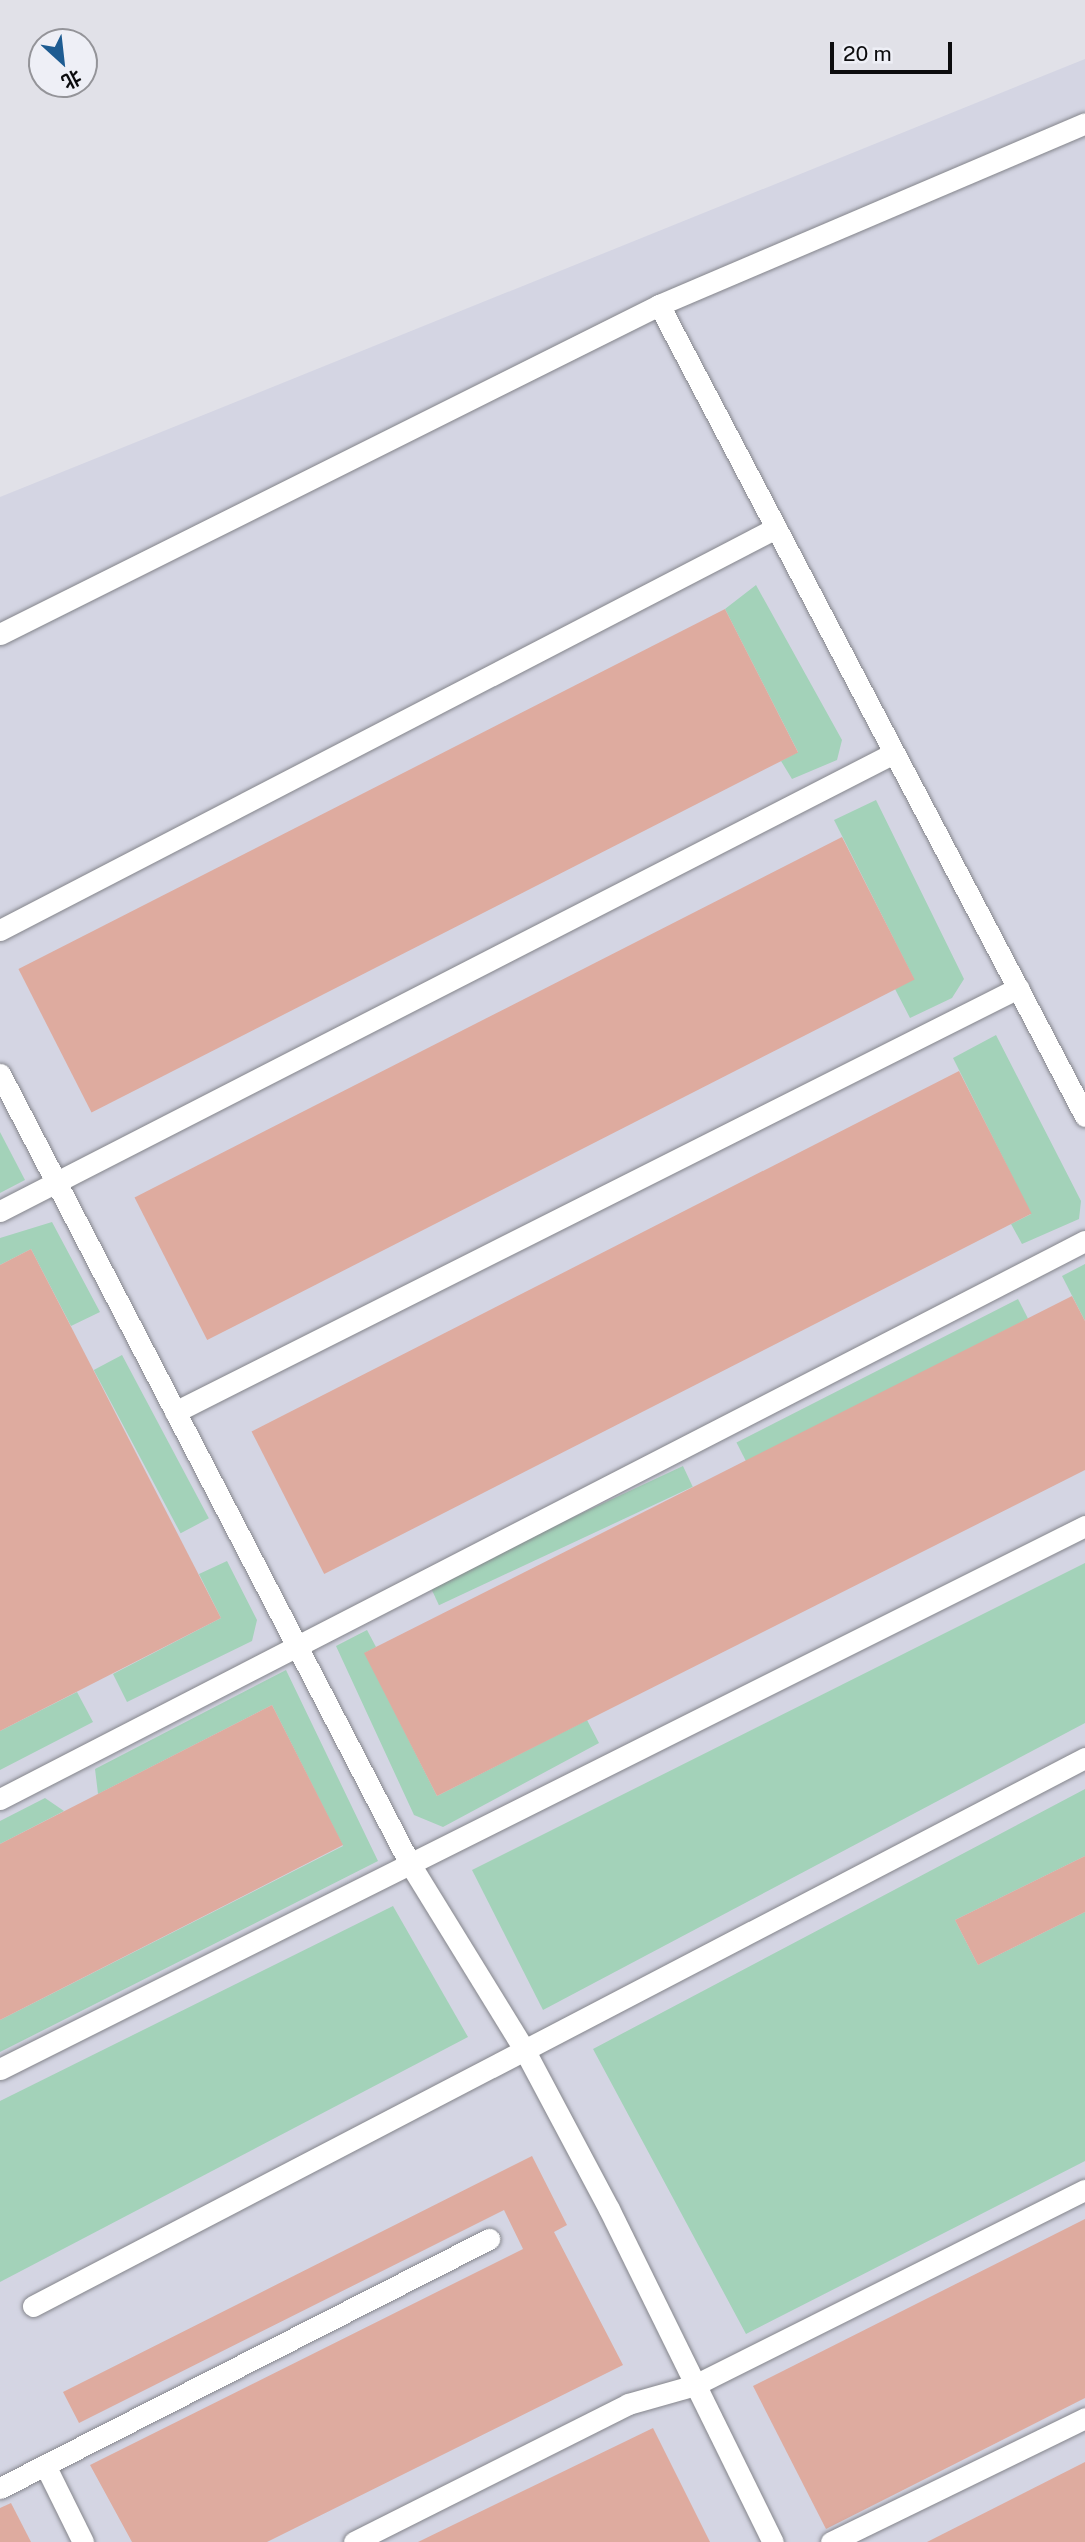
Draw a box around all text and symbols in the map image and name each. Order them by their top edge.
north arrow [28,28,98,98]
scale bar [833,28,956,72]
text: 20 m [843,41,892,66]
text: 北 [58,66,85,94]

